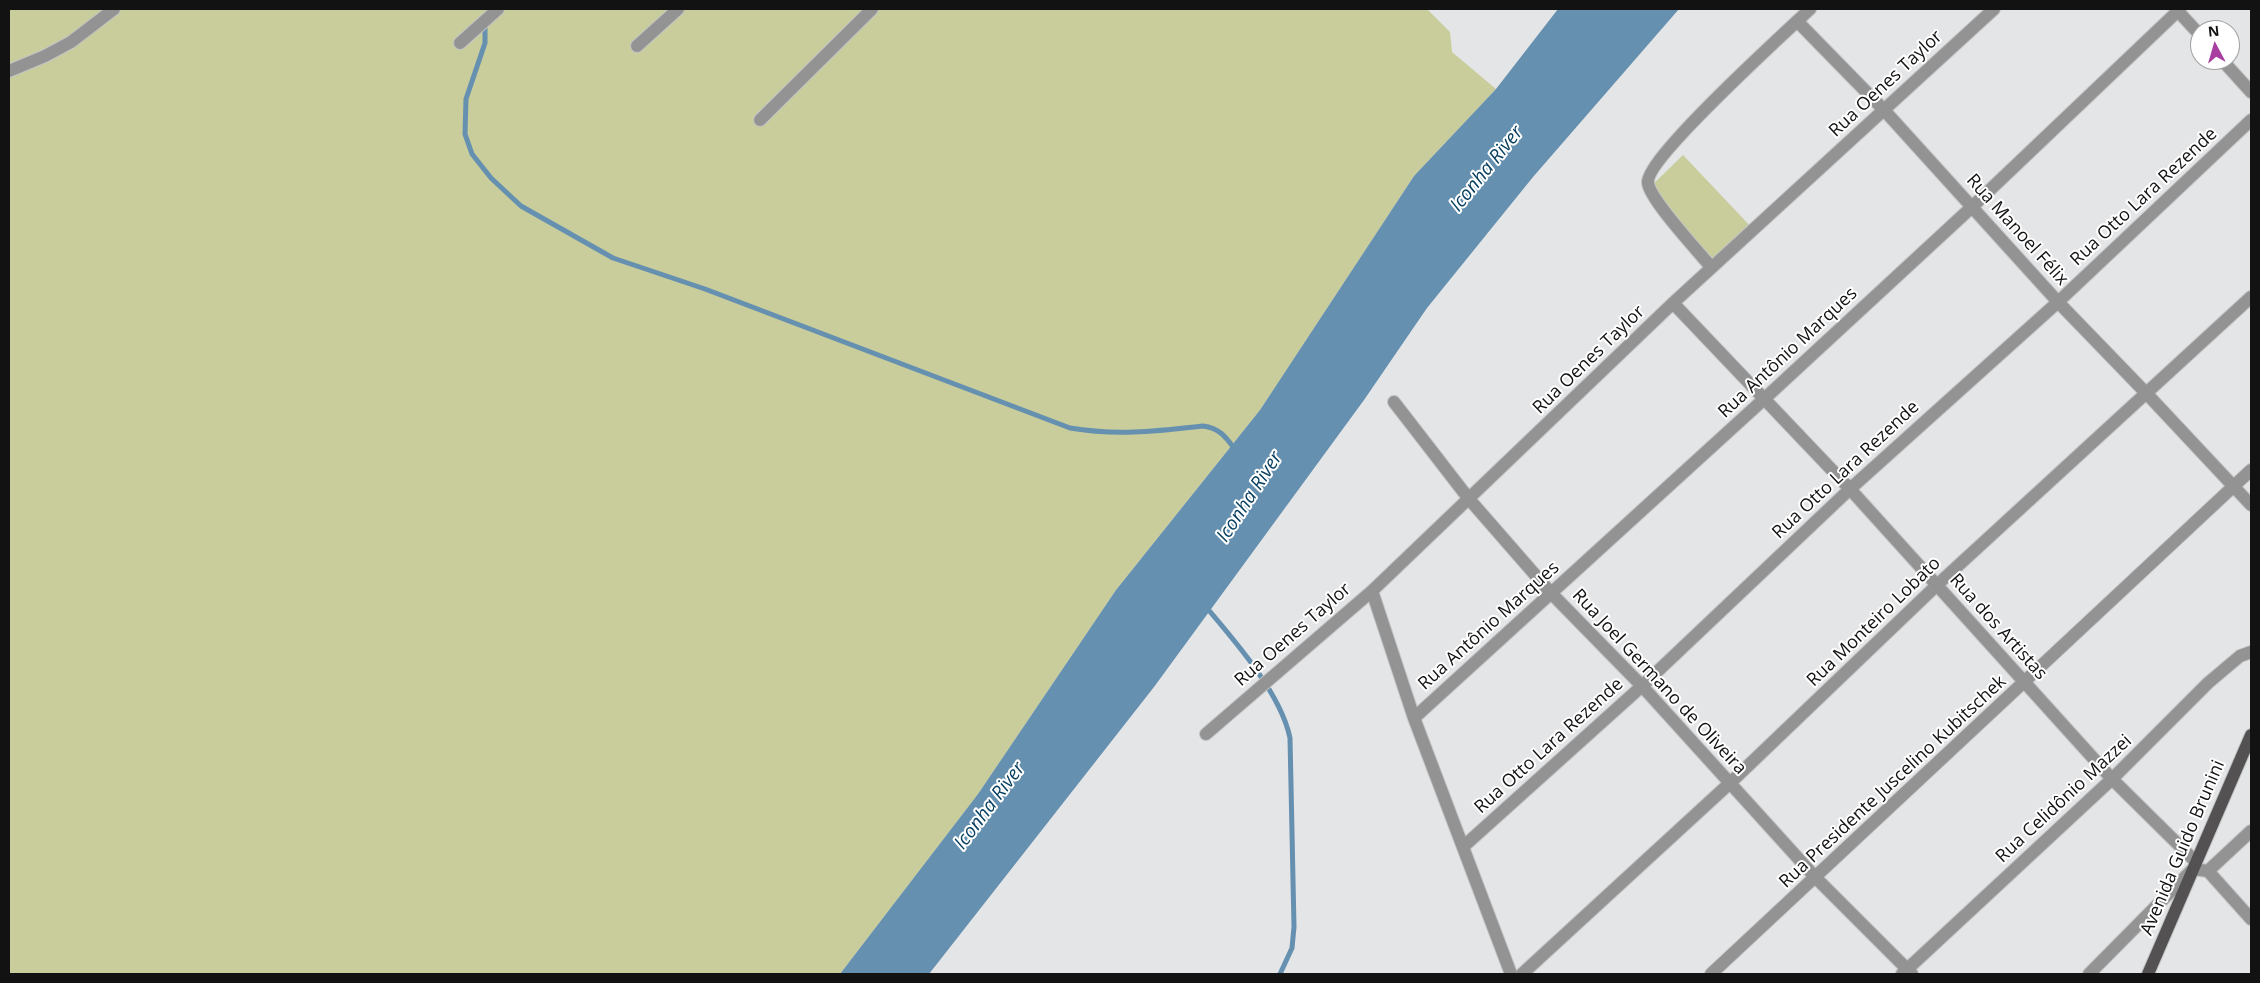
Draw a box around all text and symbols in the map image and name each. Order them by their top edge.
north arrow [2190,20,2240,70]
text: N [2207,21,2220,41]
street label: Rua Oenes Taylor [1825,26,1947,142]
water label: Iconha River [1446,122,1528,216]
street label: Rua Otto Lara Rezende [2066,123,2222,271]
street label: Rua Manoel Félix [1961,170,2073,290]
street label: Rua Antônio Marques [1714,283,1862,423]
street label: Rua Oenes Taylor [1529,301,1649,419]
street label: Rua Otto Lara Rezende [1768,396,1924,544]
water label: Iconha River [1212,447,1288,547]
street label: Rua Monteiro Lobato [1803,553,1945,691]
street label: Rua Antônio Marques [1414,557,1564,695]
street label: Rua dos Artistas [1945,570,2051,684]
street label: Rua Oenes Taylor [1230,579,1356,691]
street label: Rua Joel Germano de Oliveira [1567,585,1751,779]
street label: Rua Presidente Juscelino Kubitschek [1775,671,2011,893]
street label: Rua Otto Lara Rezende [1470,674,1628,818]
street label: Rua Celidônio Mazzei [1992,730,2136,868]
street label: Avenida Guido Brunini [2136,757,2230,939]
water label: Iconha River [950,758,1030,854]

